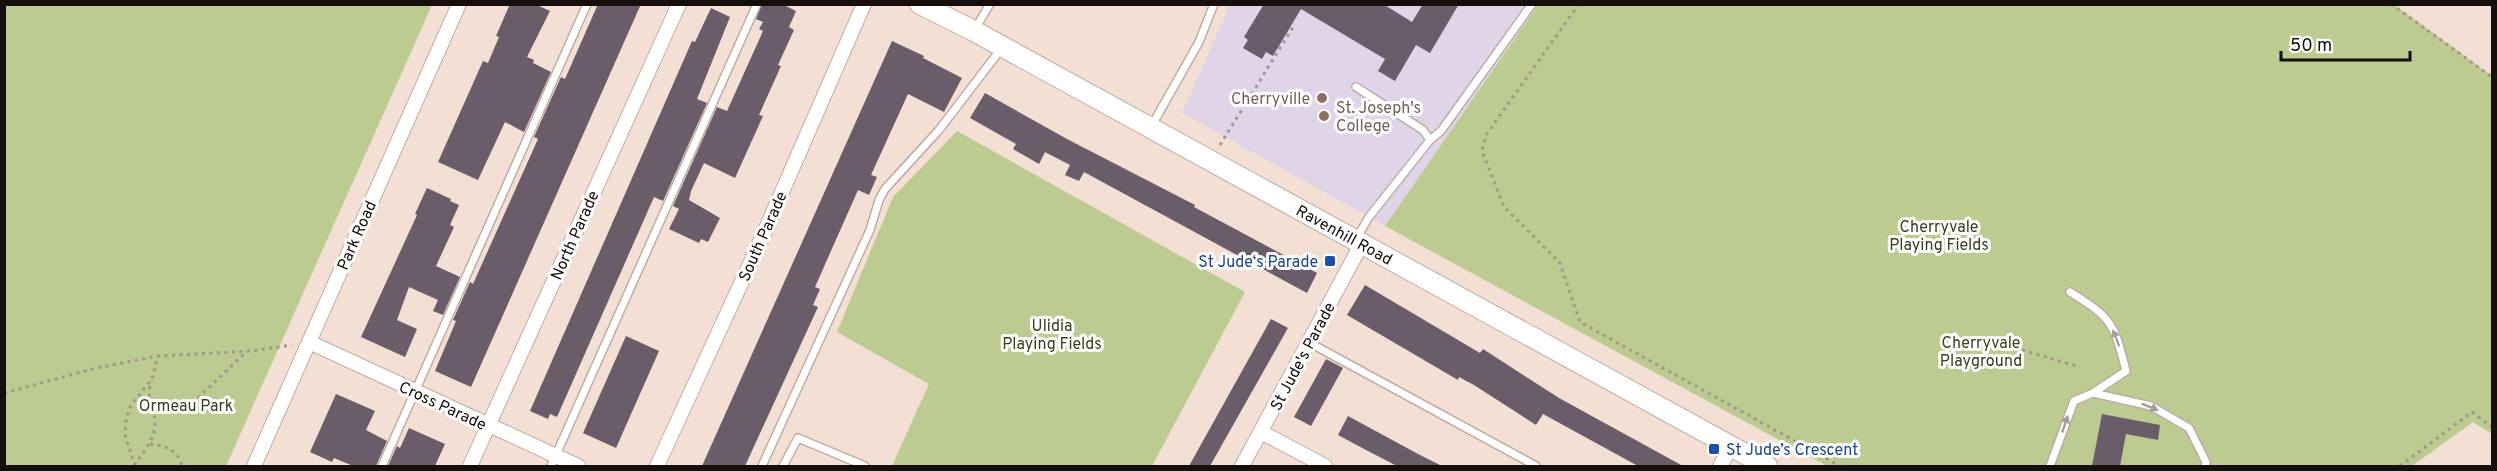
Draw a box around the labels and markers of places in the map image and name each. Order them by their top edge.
place label: Cherryville [1231,90,1310,110]
marker: Cherryville [1315,91,1329,105]
place label: St. Joseph's College [1336,99,1421,137]
marker: St. Joseph's College [1317,109,1331,123]
place label: St Jude‘s Parade [1198,253,1318,273]
marker: St Jude‘s Parade [1323,254,1337,268]
place label: St Jude’s Crescent [1726,441,1858,461]
marker: St Jude’s Crescent [1707,442,1721,456]

